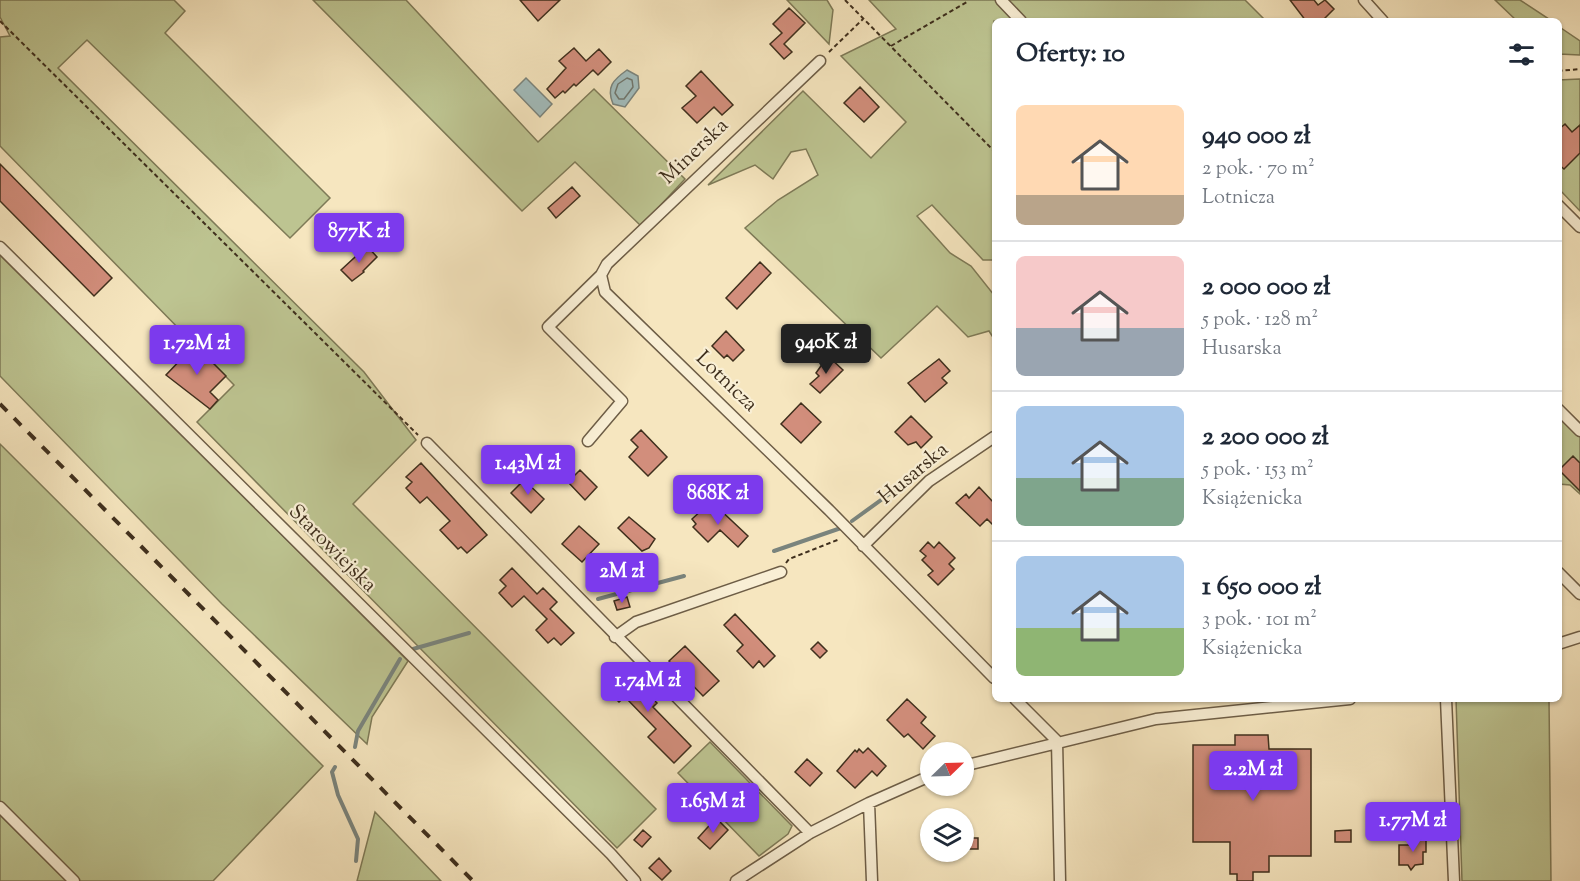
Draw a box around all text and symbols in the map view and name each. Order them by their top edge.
text: Oferty: 10 [1016,36,1125,73]
icon: filters [1505,38,1538,71]
street label: Minerska [654,112,736,192]
text: 940 000 zł [1202,118,1311,155]
icon: home [1064,129,1136,201]
text: 2 pok. · 70 m² [1202,155,1315,184]
text: Lotnicza [1202,184,1275,213]
pin: 877K zł [304,213,414,264]
text: 877K zł [328,218,390,247]
text: 2 000 000 zł [1202,269,1330,306]
icon: home [1064,280,1136,352]
text: 5 pok. · 128 m² [1202,306,1318,335]
pin: 940K zł [771,324,881,375]
pin: 1.72M zł [135,325,259,376]
text: 940K zł [795,329,857,358]
text: 1.72M zł [164,330,230,359]
text: Husarska [1202,335,1282,364]
street label: Lotnicza [688,345,764,420]
text: 2 200 000 zł [1202,419,1329,456]
icon: home [1064,430,1136,502]
street label: Husarska [872,435,956,512]
pin: 1.43M zł [466,445,590,496]
text: 1.43M zł [495,450,561,479]
text: 5 pok. · 153 m² [1202,456,1314,485]
pin: 868K zł [663,475,773,526]
text: 868K zł [687,480,749,509]
text: Książenicka [1202,485,1303,514]
street label: Starowiejska [281,498,383,600]
pin: 2M zł [580,553,664,604]
text: 2M zł [599,558,645,587]
text: 1 650 000 zł [1202,569,1321,606]
icon: home [1064,580,1136,652]
text: 3 pok. · 101 m² [1202,606,1317,635]
text: Książenicka [1202,635,1303,664]
pin: 1.74M zł [586,662,710,713]
text: 1.74M zł [615,667,681,696]
north arrow [920,742,974,796]
map controls [920,742,974,862]
pin: 2.2M zł [1198,751,1308,802]
text: 2.2M zł [1223,756,1283,785]
pin: 1.65M zł [651,783,775,834]
text: 1.65M zł [681,788,745,817]
pin: 1.77M zł [1351,802,1475,853]
text: 1.77M zł [1379,807,1447,836]
button: layers [920,808,974,862]

